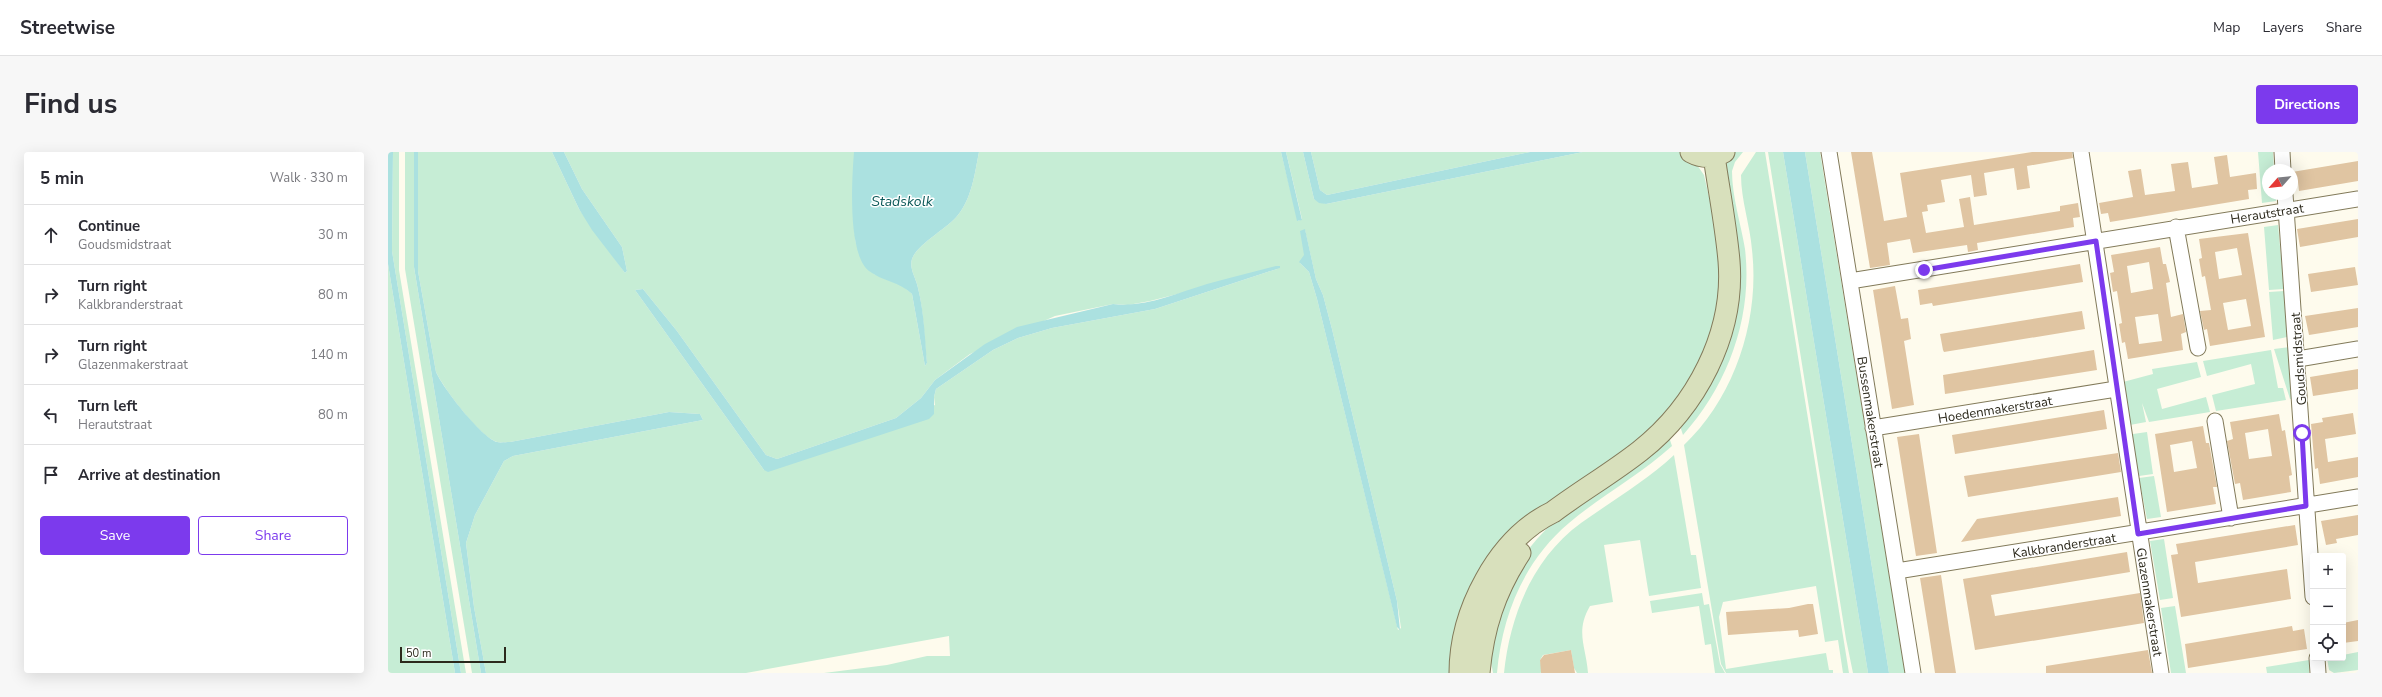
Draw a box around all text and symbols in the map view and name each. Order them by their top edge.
text: Streetwise [20,15,115,41]
text: Map [2213,18,2240,37]
text: Layers [2262,18,2304,37]
text: Share [2326,18,2362,37]
text: Find us [24,85,118,123]
button: Directions [2256,85,2358,124]
north arrow [2262,164,2298,200]
text: 5 min [40,167,84,190]
text: Walk · 330 m [270,169,348,187]
water label: Stadskolk [871,192,934,211]
street label: Herautstraat [2229,199,2305,229]
text: Continue [78,216,140,236]
icon: ahead [40,224,62,246]
text: 30 m [318,226,348,244]
text: Goudsmidstraat [78,236,171,254]
route end [1915,261,1933,279]
text: Turn right [78,276,147,296]
icon: right [40,284,62,306]
text: 80 m [318,286,348,304]
text: Kalkbranderstraat [78,296,183,314]
street label: Goudsmidstraat [2287,311,2311,406]
text: Turn right [78,336,147,356]
icon: right [40,344,62,366]
text: 140 m [310,346,348,364]
street label: Bussenmakerstraat [1852,355,1888,470]
text: Glazenmakerstraat [78,356,188,374]
street label: Hoedenmakerstraat [1937,392,2054,428]
text: Turn left [78,396,137,416]
icon: left [40,404,62,426]
text: 80 m [318,406,348,424]
text: Herautstraat [78,416,152,434]
route start [2293,424,2311,442]
icon: arrive [40,464,62,486]
text: Arrive at destination [78,465,221,485]
button: Save [40,516,190,555]
button: Share [198,516,348,555]
street label: Kalkbranderstraat [2011,529,2118,563]
street label: Glazenmakerstraat [2132,546,2167,658]
map controls [2310,553,2346,661]
button: + [2310,553,2346,589]
button: − [2310,589,2346,625]
button: locate [2310,625,2346,661]
scale bar [400,645,506,664]
text: 50 m [406,646,431,661]

